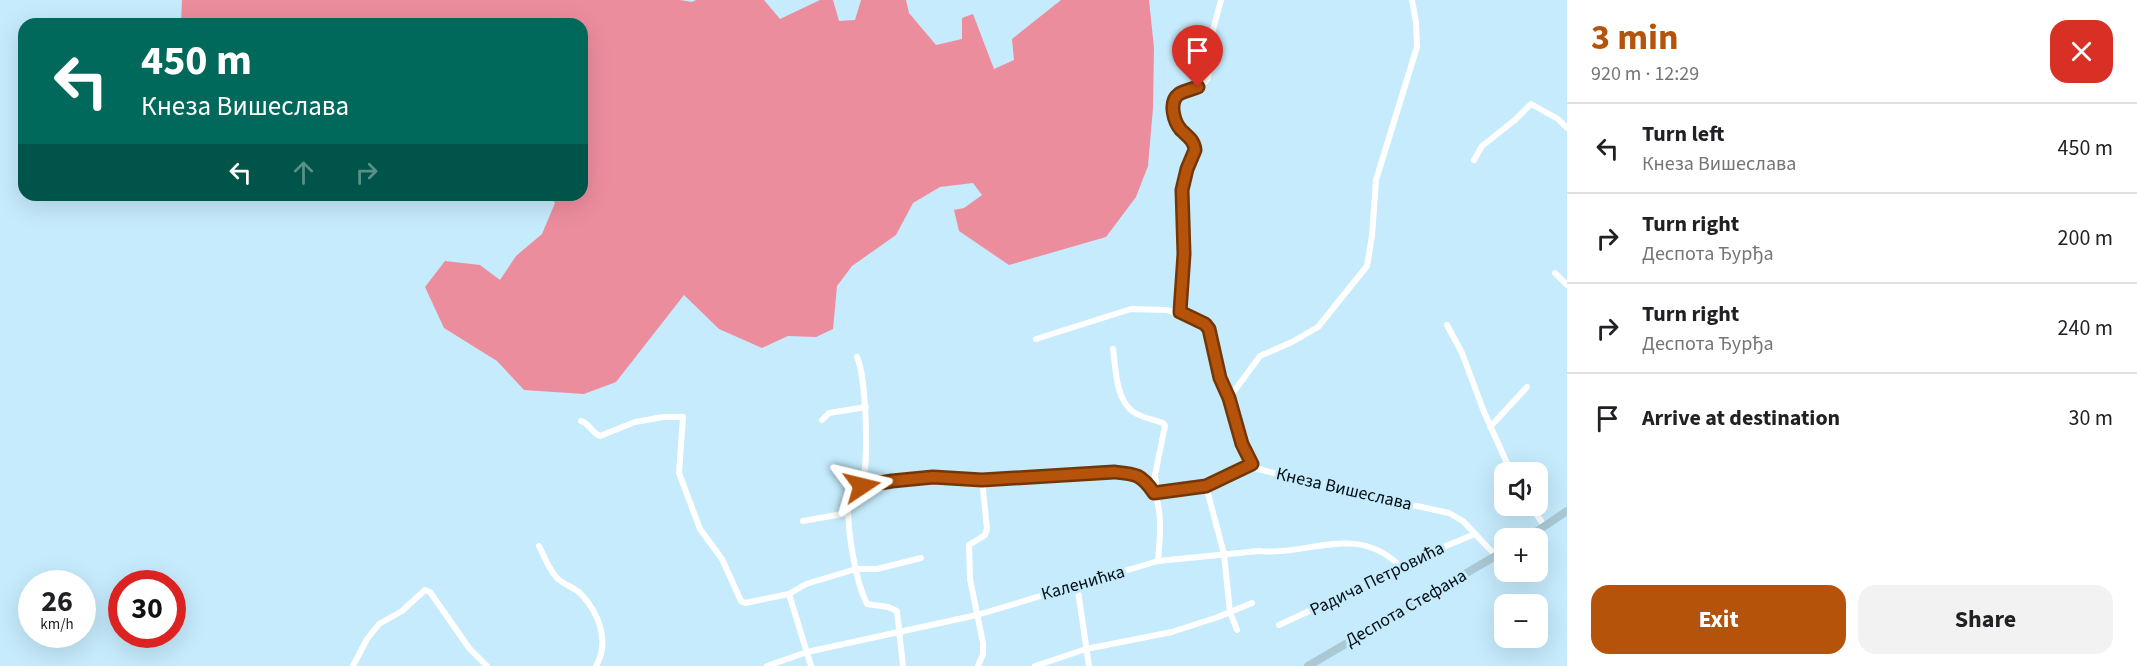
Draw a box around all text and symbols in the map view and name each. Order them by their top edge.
text: 3 min [1591,12,1679,63]
button: close [2050,20,2113,83]
pin [1172,25,1223,87]
text: 450 m [141,31,252,91]
icon: arrive [1181,34,1214,67]
icon: left [42,42,120,120]
text: 920 m · 12:29 [1591,60,1699,88]
text: Кнеза Вишеслава [141,87,349,126]
text: Turn left [1642,118,1724,150]
icon: left [1591,132,1624,165]
text: 450 m [2058,132,2113,164]
text: Кнеза Вишеслава [1642,150,1796,178]
icon: left [224,156,257,189]
icon: ahead [287,156,320,189]
icon: right [350,156,383,189]
text: Turn right [1642,208,1739,240]
icon: right [1591,222,1624,255]
text: 200 m [2058,222,2113,254]
text: Деспота Ђурђа [1642,240,1774,268]
text: Turn right [1642,298,1739,330]
icon: right [1591,312,1624,345]
text: 240 m [2058,312,2113,344]
text: Деспота Ђурђа [1642,330,1774,358]
icon: arrive [1591,402,1624,435]
text: Arrive at destination [1642,402,1840,434]
text: 30 m [2068,402,2113,434]
position arrow [830,454,894,518]
street label: Кнеза Вишеслава [1274,461,1414,517]
map controls [1494,462,1548,648]
button: sound [1494,462,1548,516]
button: + [1494,528,1548,582]
street label: Радича Петровића [1306,536,1448,622]
street label: Каленићка [1038,559,1128,607]
street label: Деспота Стефана [1341,563,1471,653]
speed limit sign: 30 [108,570,186,648]
text: 26 [41,580,73,623]
button: Exit [1591,585,1846,654]
button: Share [1858,585,2113,654]
button: − [1494,594,1548,648]
text: km/h [40,614,74,635]

